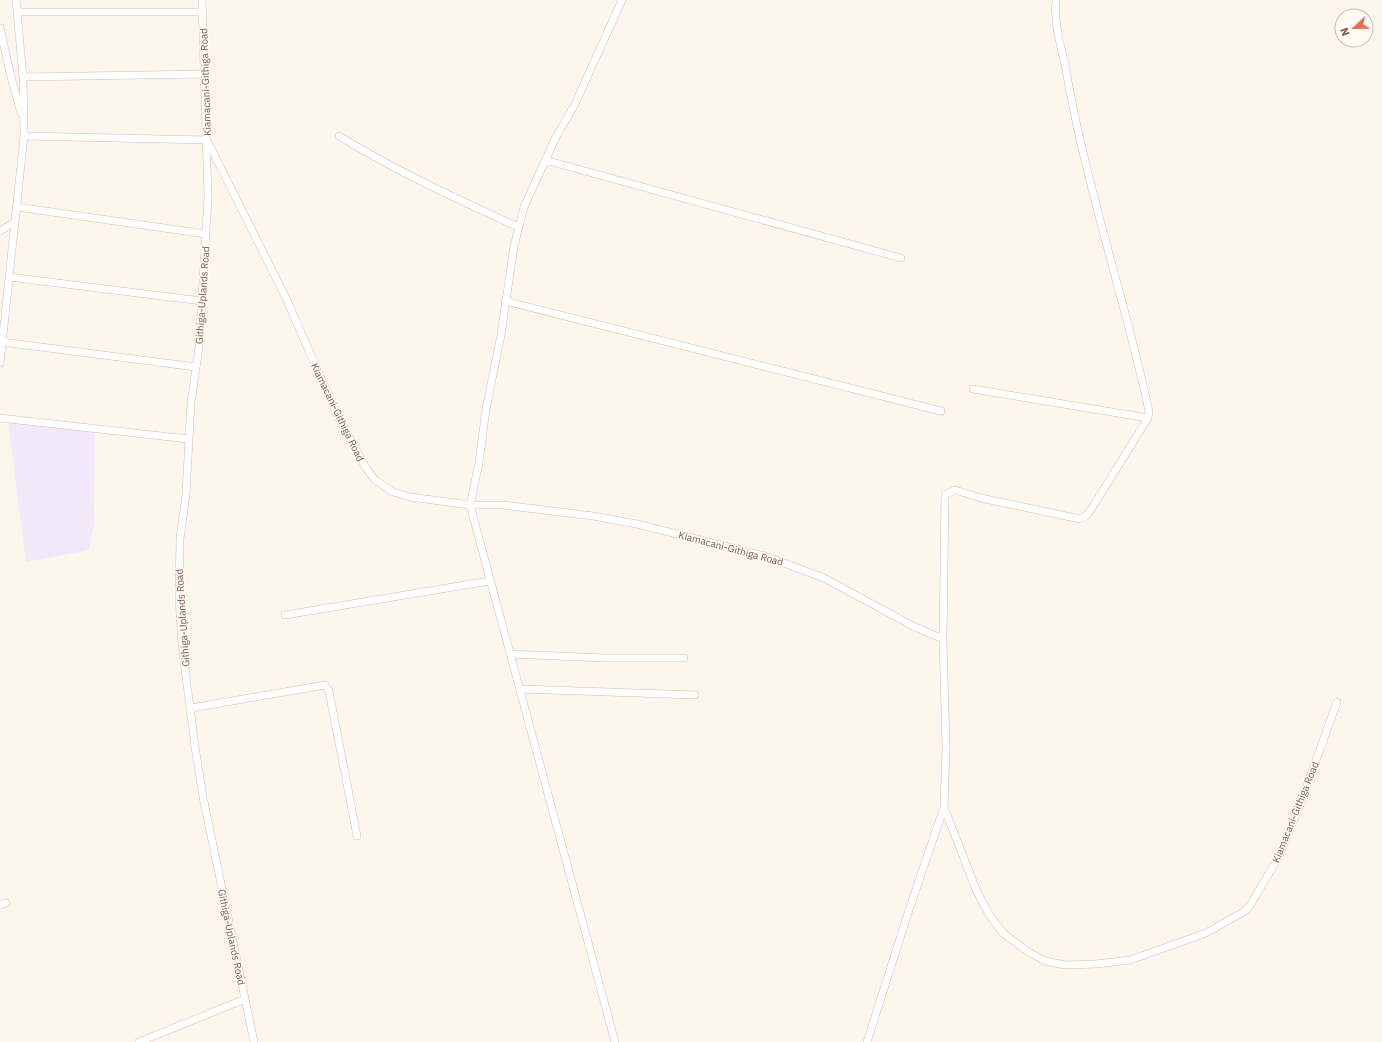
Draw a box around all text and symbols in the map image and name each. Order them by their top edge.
north arrow [1334,8,1374,48]
text: N [1337,25,1353,38]
street label: Kiamacani-Githiga Road [197,28,214,136]
street label: Githiga-Uplands Road [193,246,212,344]
street label: Kiamacani-Githiga Road [308,361,367,464]
street label: Kiamacani-Githiga Road [677,528,785,569]
street label: Githiga-Uplands Road [173,569,192,667]
street label: Kiamacani-Githiga Road [1269,760,1322,865]
street label: Githiga-Uplands Road [215,888,248,986]

